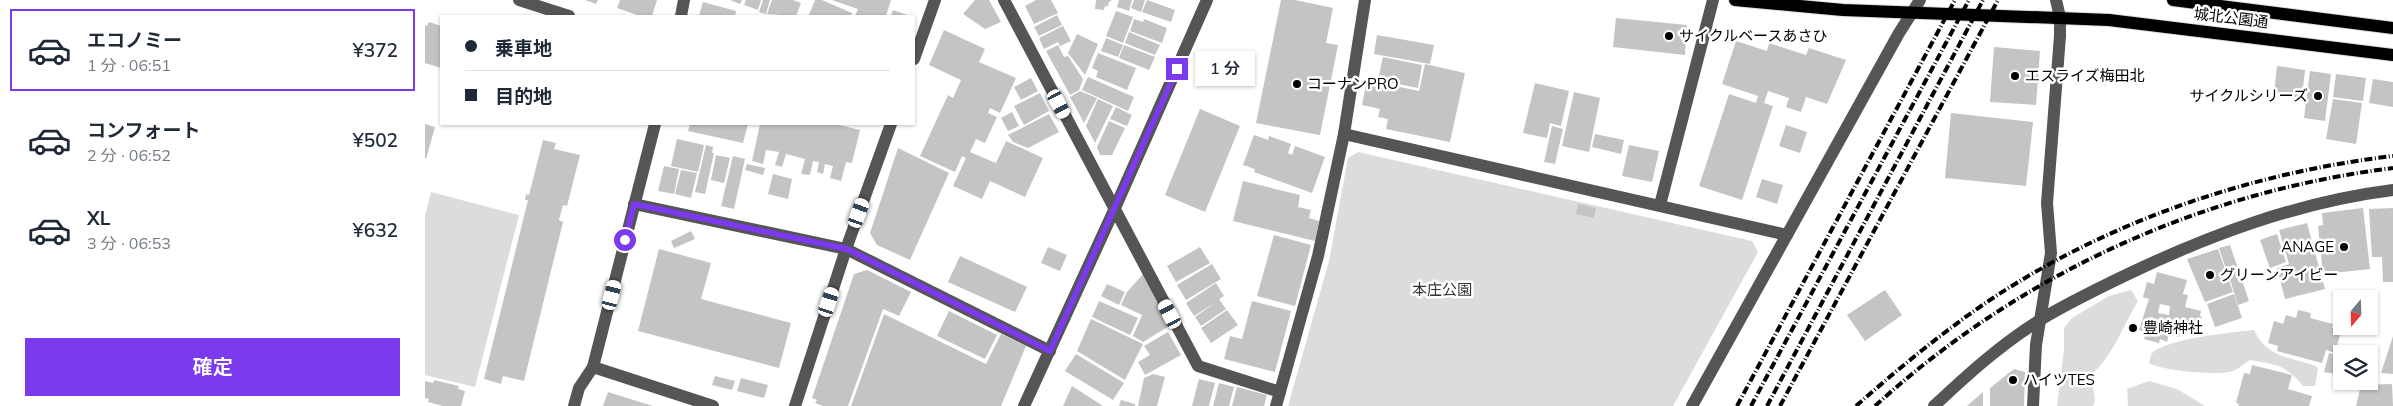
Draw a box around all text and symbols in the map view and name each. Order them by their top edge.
street label: 城北公園通 [2193,4,2269,32]
place label: サイクルベースあさひ [1679,26,1828,45]
icon: car [27,28,72,73]
text: エコノミー [87,28,182,52]
marker: サイクルベースあさひ [1663,30,1675,42]
text: 乗車地 [495,36,552,60]
text: ¥372 [352,38,398,62]
callout: 1 分 [1195,52,1255,86]
text: 1 分 · 06:51 [87,55,171,75]
route end [1166,58,1188,80]
text: 1 分 [1210,58,1240,78]
place label: エスライズ梅田北 [2025,66,2145,85]
marker: エスライズ梅田北 [2009,70,2021,82]
place label: コーナンPRO [1307,74,1399,93]
marker: コーナンPRO [1291,78,1303,90]
text: 目的地 [495,84,552,108]
place label: サイクルシリーズ [2189,86,2308,105]
car [1045,87,1072,121]
marker: サイクルシリーズ [2312,90,2324,102]
icon: car [27,118,72,163]
text: コンフォート [87,118,200,142]
text: ¥502 [352,128,398,152]
text: 2 分 · 06:52 [87,145,171,165]
car [846,196,871,230]
text: XL [87,206,110,230]
icon: car [27,208,72,253]
text: ¥632 [352,218,398,242]
route start [614,229,636,251]
text: 3 分 · 06:53 [87,233,171,253]
place label: ANAGE [2281,237,2334,256]
marker: ANAGE [2338,241,2350,253]
place label: グリーンアイビー [2220,265,2339,284]
marker: グリーンアイビー [2204,269,2216,281]
car [601,279,622,311]
park label: 本庄公園 [1412,280,1472,299]
car [817,285,840,319]
north arrow [2333,290,2377,335]
map controls [2333,290,2378,390]
car [1156,297,1183,331]
place label: 豊崎神社 [2143,318,2203,337]
marker: 豊崎神社 [2127,322,2139,334]
button: 確定 [25,338,400,396]
button: layers [2333,345,2378,390]
place label: ハイツTES [2023,370,2095,389]
marker: ハイツTES [2007,374,2019,386]

